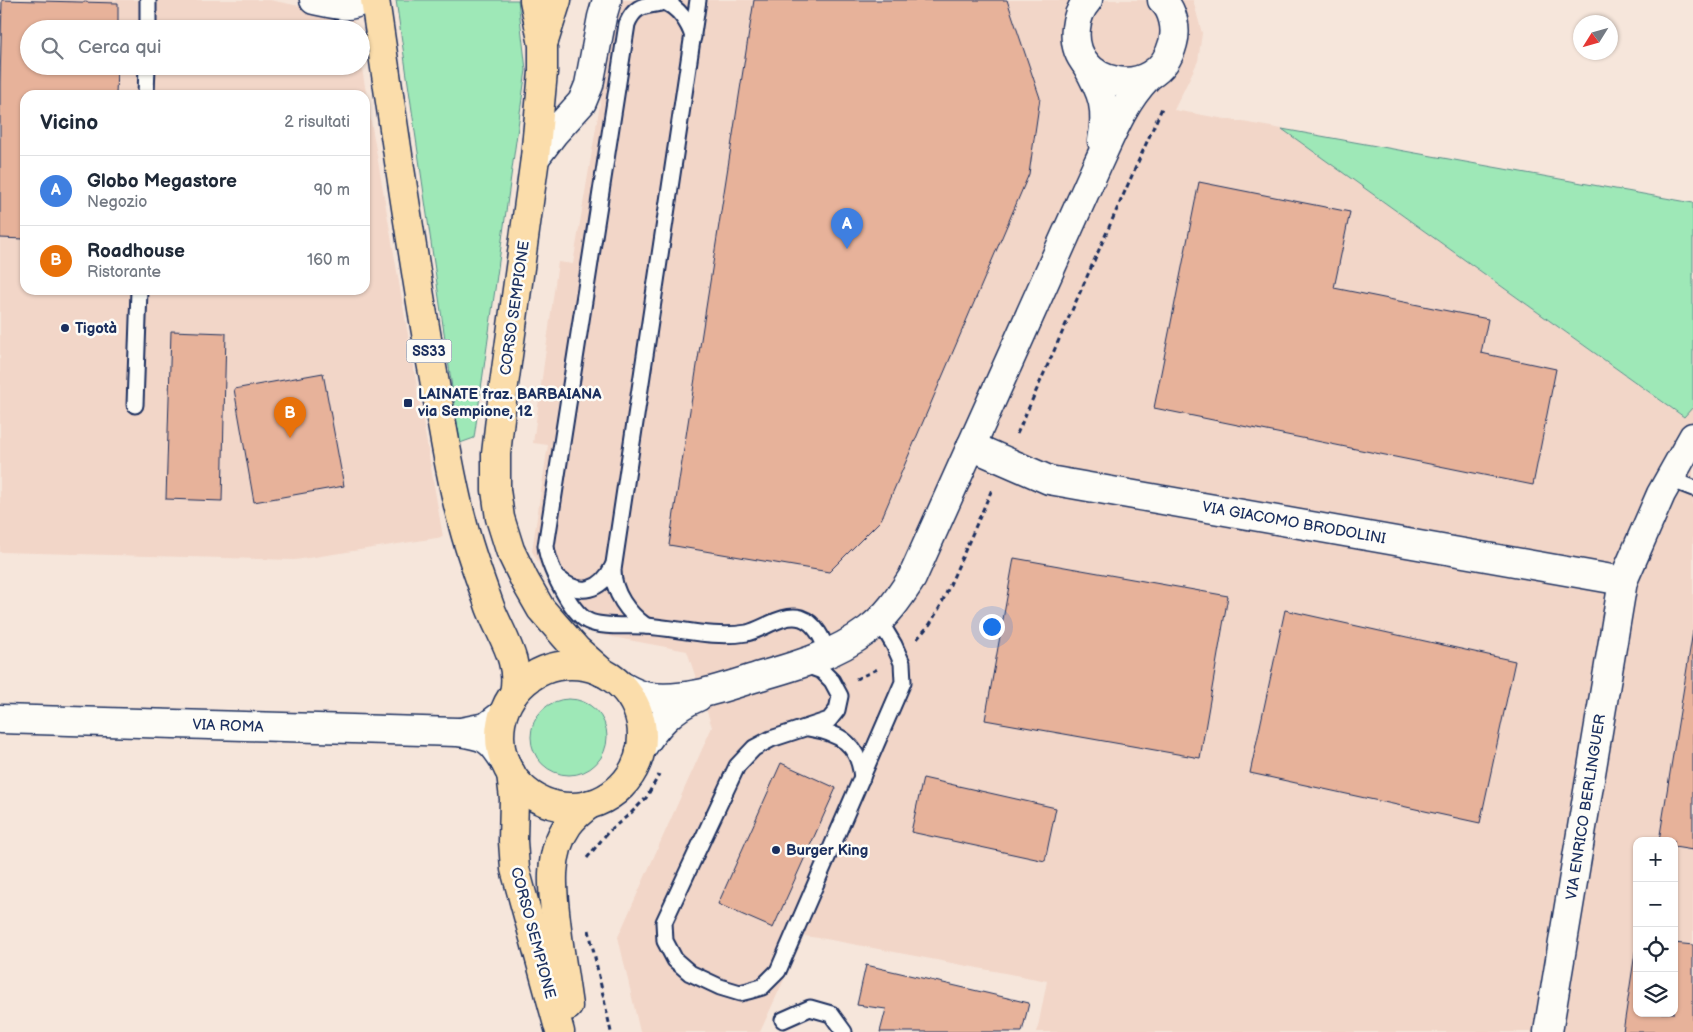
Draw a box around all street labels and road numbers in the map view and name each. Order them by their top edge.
street label: CORSO SEMPIONE [496,239,534,376]
road number: SS33 [406,340,452,362]
street label: VIA GIACOMO BRODOLINI [1201,497,1388,549]
street label: VIA ENRICO BERLINGUER [1562,712,1610,901]
street label: VIA ROMA [192,715,265,737]
street label: CORSO SEMPIONE [506,865,560,1001]

